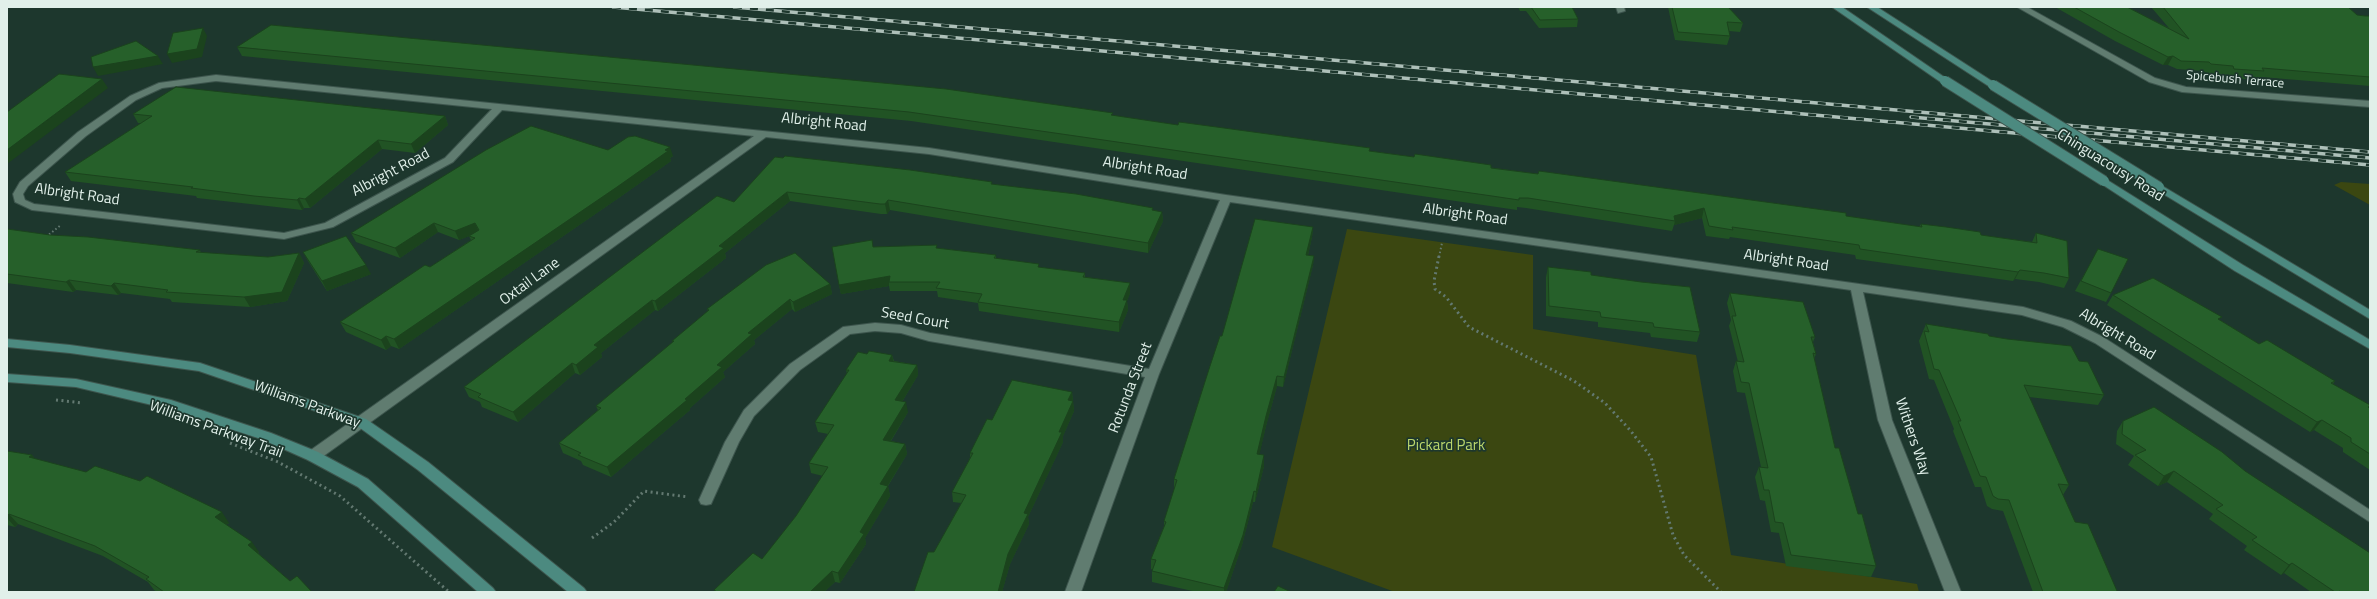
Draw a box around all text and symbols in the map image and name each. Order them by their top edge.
street label: Spicebush Terrace [2185,68,2285,92]
street label: Albright Road [781,110,867,136]
street label: Chinguacousy Road [2053,126,2167,206]
street label: Albright Road [349,145,433,201]
street label: Albright Road [1101,153,1189,185]
street label: Albright Road [33,180,121,210]
street label: Albright Road [1421,200,1509,230]
street label: Albright Road [1742,246,1830,276]
street label: Oxtail Lane [496,254,564,310]
street label: Seed Court [880,304,950,334]
street label: Albright Road [2076,305,2158,365]
street label: Rotunda Street [1105,340,1157,436]
street label: Williams Parkway [251,377,363,433]
street label: Withers Way [1890,396,1934,478]
street label: Williams Parkway Trail [147,397,285,463]
park label: Pickard Park [1407,437,1485,455]

